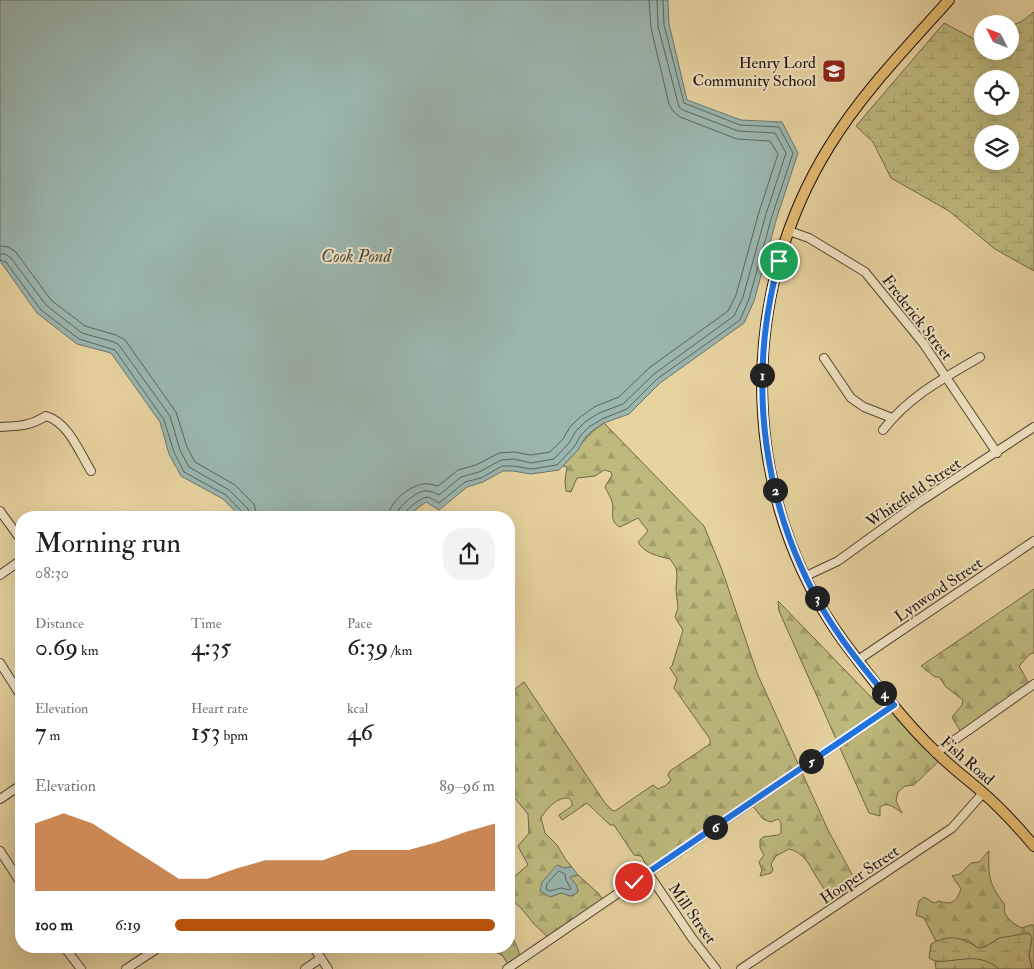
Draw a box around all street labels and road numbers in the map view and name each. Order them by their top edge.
street label: Frederick Street [878,271,957,364]
street label: Whitefield Street [861,454,965,532]
street label: Lynwood Street [891,553,986,627]
street label: Fish Road [936,732,998,790]
street label: Hooper Street [816,841,903,909]
street label: Mill Street [664,879,720,948]

